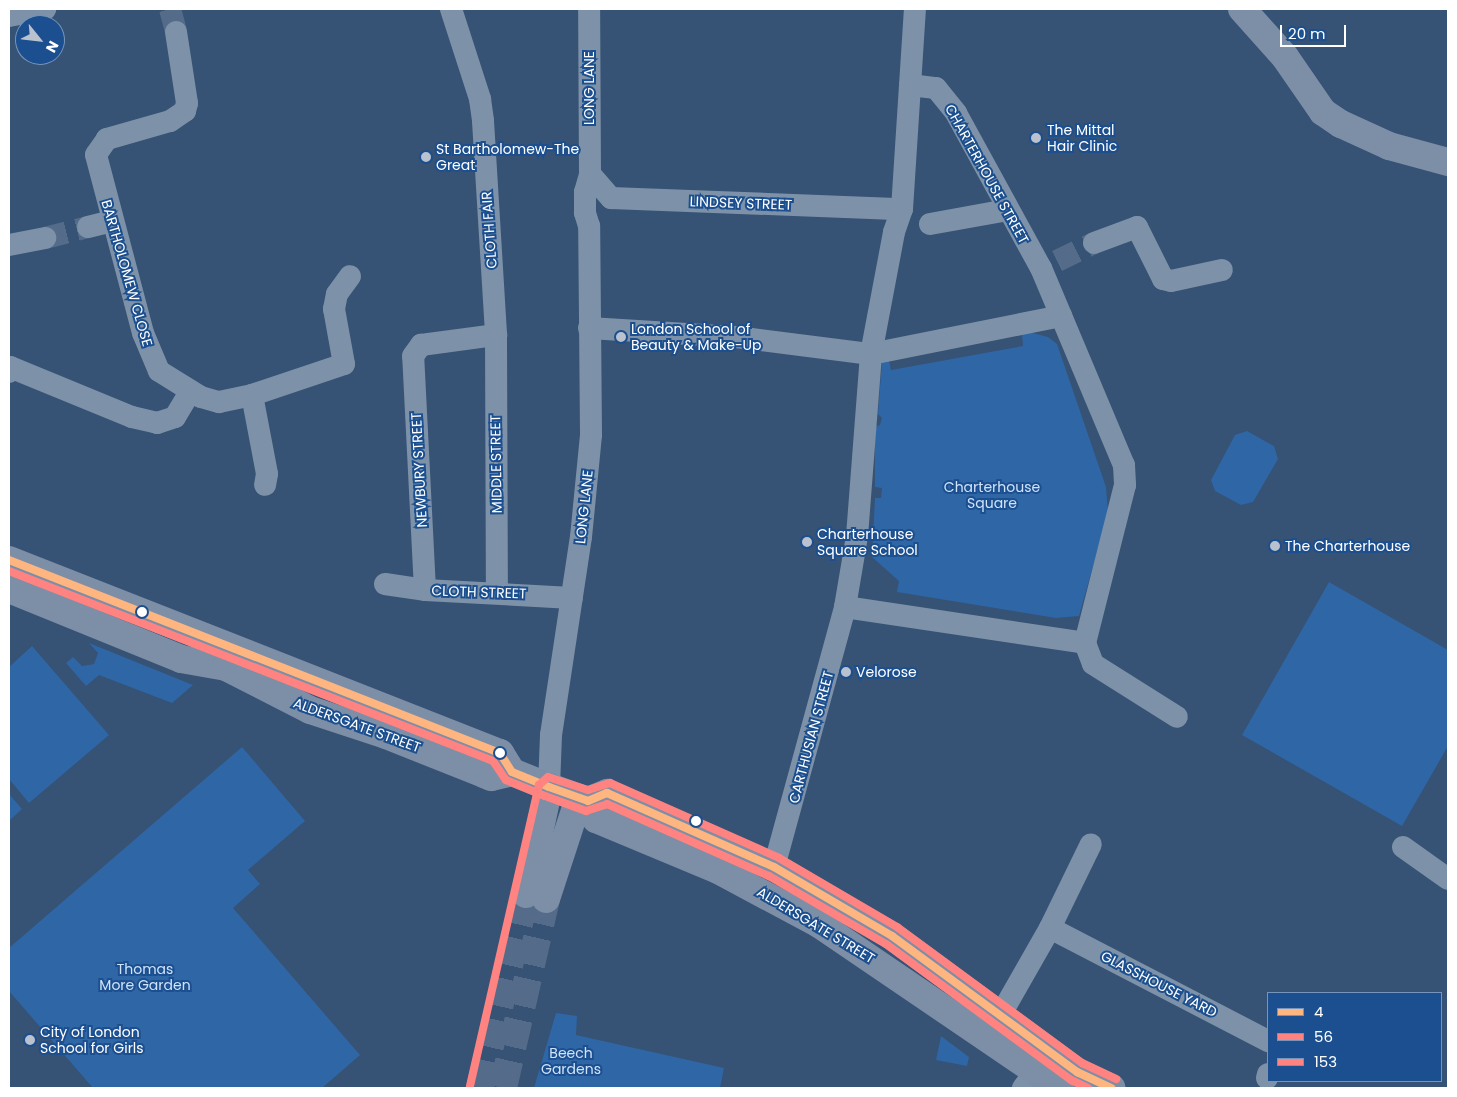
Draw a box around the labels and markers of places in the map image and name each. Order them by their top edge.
place label: The Mittal Hair Clinic [1047,122,1117,154]
marker: The Mittal Hair Clinic [1029,131,1043,145]
place label: St Bartholomew-The Great [436,141,579,174]
marker: St Bartholomew-The Great [420,151,432,163]
place label: London School of Beauty & Make-Up [631,321,762,354]
marker: London School of Beauty & Make-Up [615,331,627,343]
place label: Charterhouse Square School [817,526,918,558]
marker: Charterhouse Square School [801,536,813,548]
place label: The Charterhouse [1285,538,1410,554]
marker: The Charterhouse [1269,540,1281,552]
unlabelled marker [137,607,147,617]
place label: Velorose [856,664,917,680]
marker: Velorose [840,666,852,678]
unlabelled marker [495,748,505,758]
unlabelled marker [691,816,701,826]
place label: City of London School for Girls [40,1024,144,1056]
marker: City of London School for Girls [24,1034,36,1046]

